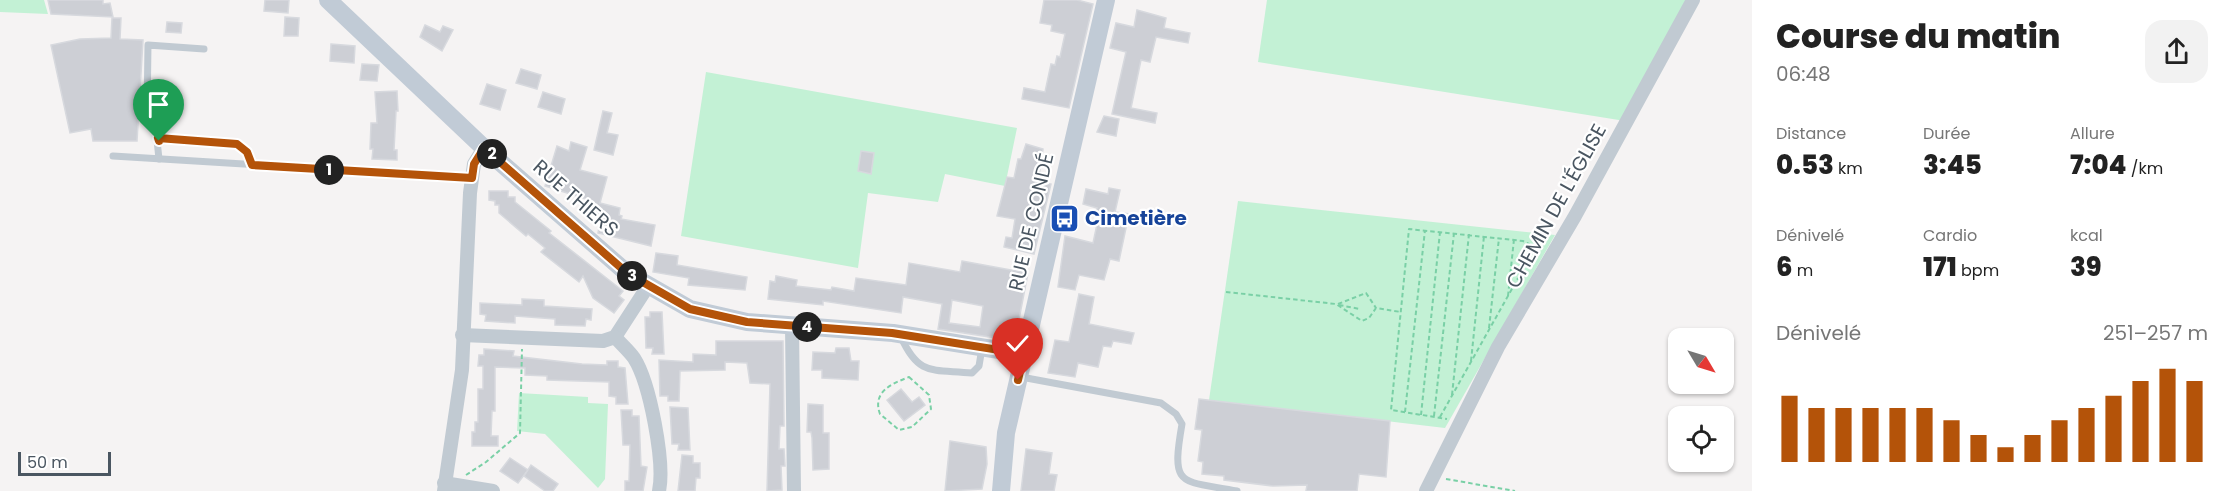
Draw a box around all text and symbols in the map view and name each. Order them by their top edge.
text: Course du matin [1776,13,2061,60]
button: share [2145,20,2208,83]
text: 06:48 [1776,60,1831,88]
pin [133,79,184,141]
icon: arrive [142,88,175,121]
street label: CHEMIN DE L'ÉGLISE [1499,119,1613,293]
text: Distance [1776,122,1846,145]
text: Durée [1923,122,1970,145]
text: Allure [2070,122,2115,145]
pin: 2 [477,139,507,169]
text: 2 [487,142,497,165]
text: 0.53 [1776,147,1834,183]
text: 3:45 [1923,147,1982,183]
text: 7:04 [2070,147,2127,183]
street label: RUE DE CONDÉ [1002,150,1060,294]
street label: RUE THIERS [527,153,625,243]
pin: 1 [314,155,344,185]
text: km [1834,157,1863,180]
text: /km [2127,157,2163,180]
text: 1 [326,158,332,181]
bus stop icon: Cimetière [1048,202,1080,234]
place label: Cimetière [1085,204,1187,232]
text: Dénivelé [1776,224,1844,247]
text: Cardio [1923,224,1977,247]
text: kcal [2070,224,2103,247]
text: 6 [1776,249,1793,285]
text: 171 [1923,249,1957,285]
text: 39 [2070,249,2102,285]
text: m [1793,259,1813,282]
text: bpm [1957,259,1999,282]
pin: 3 [617,261,647,291]
text: 3 [627,264,637,287]
pin: 4 [792,312,822,342]
text: 4 [802,315,812,338]
pin [992,318,1043,380]
text: Dénivelé [1776,319,1861,347]
text: 251–257 m [2103,319,2208,347]
icon: check [1001,327,1034,360]
north arrow [1668,328,1734,394]
map controls [1668,328,1734,472]
button: locate [1668,406,1734,472]
scale bar [18,449,111,476]
text: 50 m [27,451,68,474]

